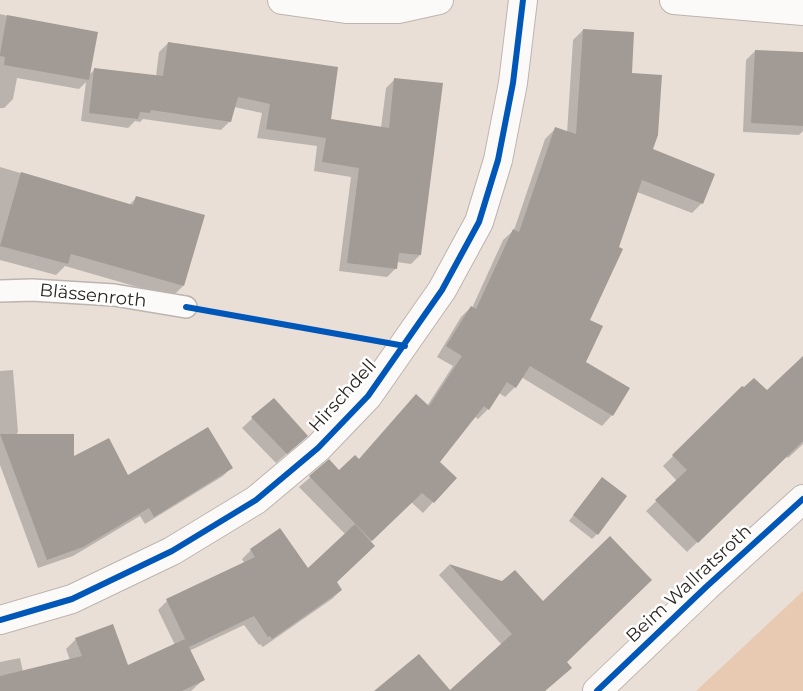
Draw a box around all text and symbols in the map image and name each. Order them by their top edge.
street label: Blässenroth [38,280,148,312]
street label: Hirschdell [305,355,381,437]
street label: Beim Wallratsroth [622,520,756,648]

